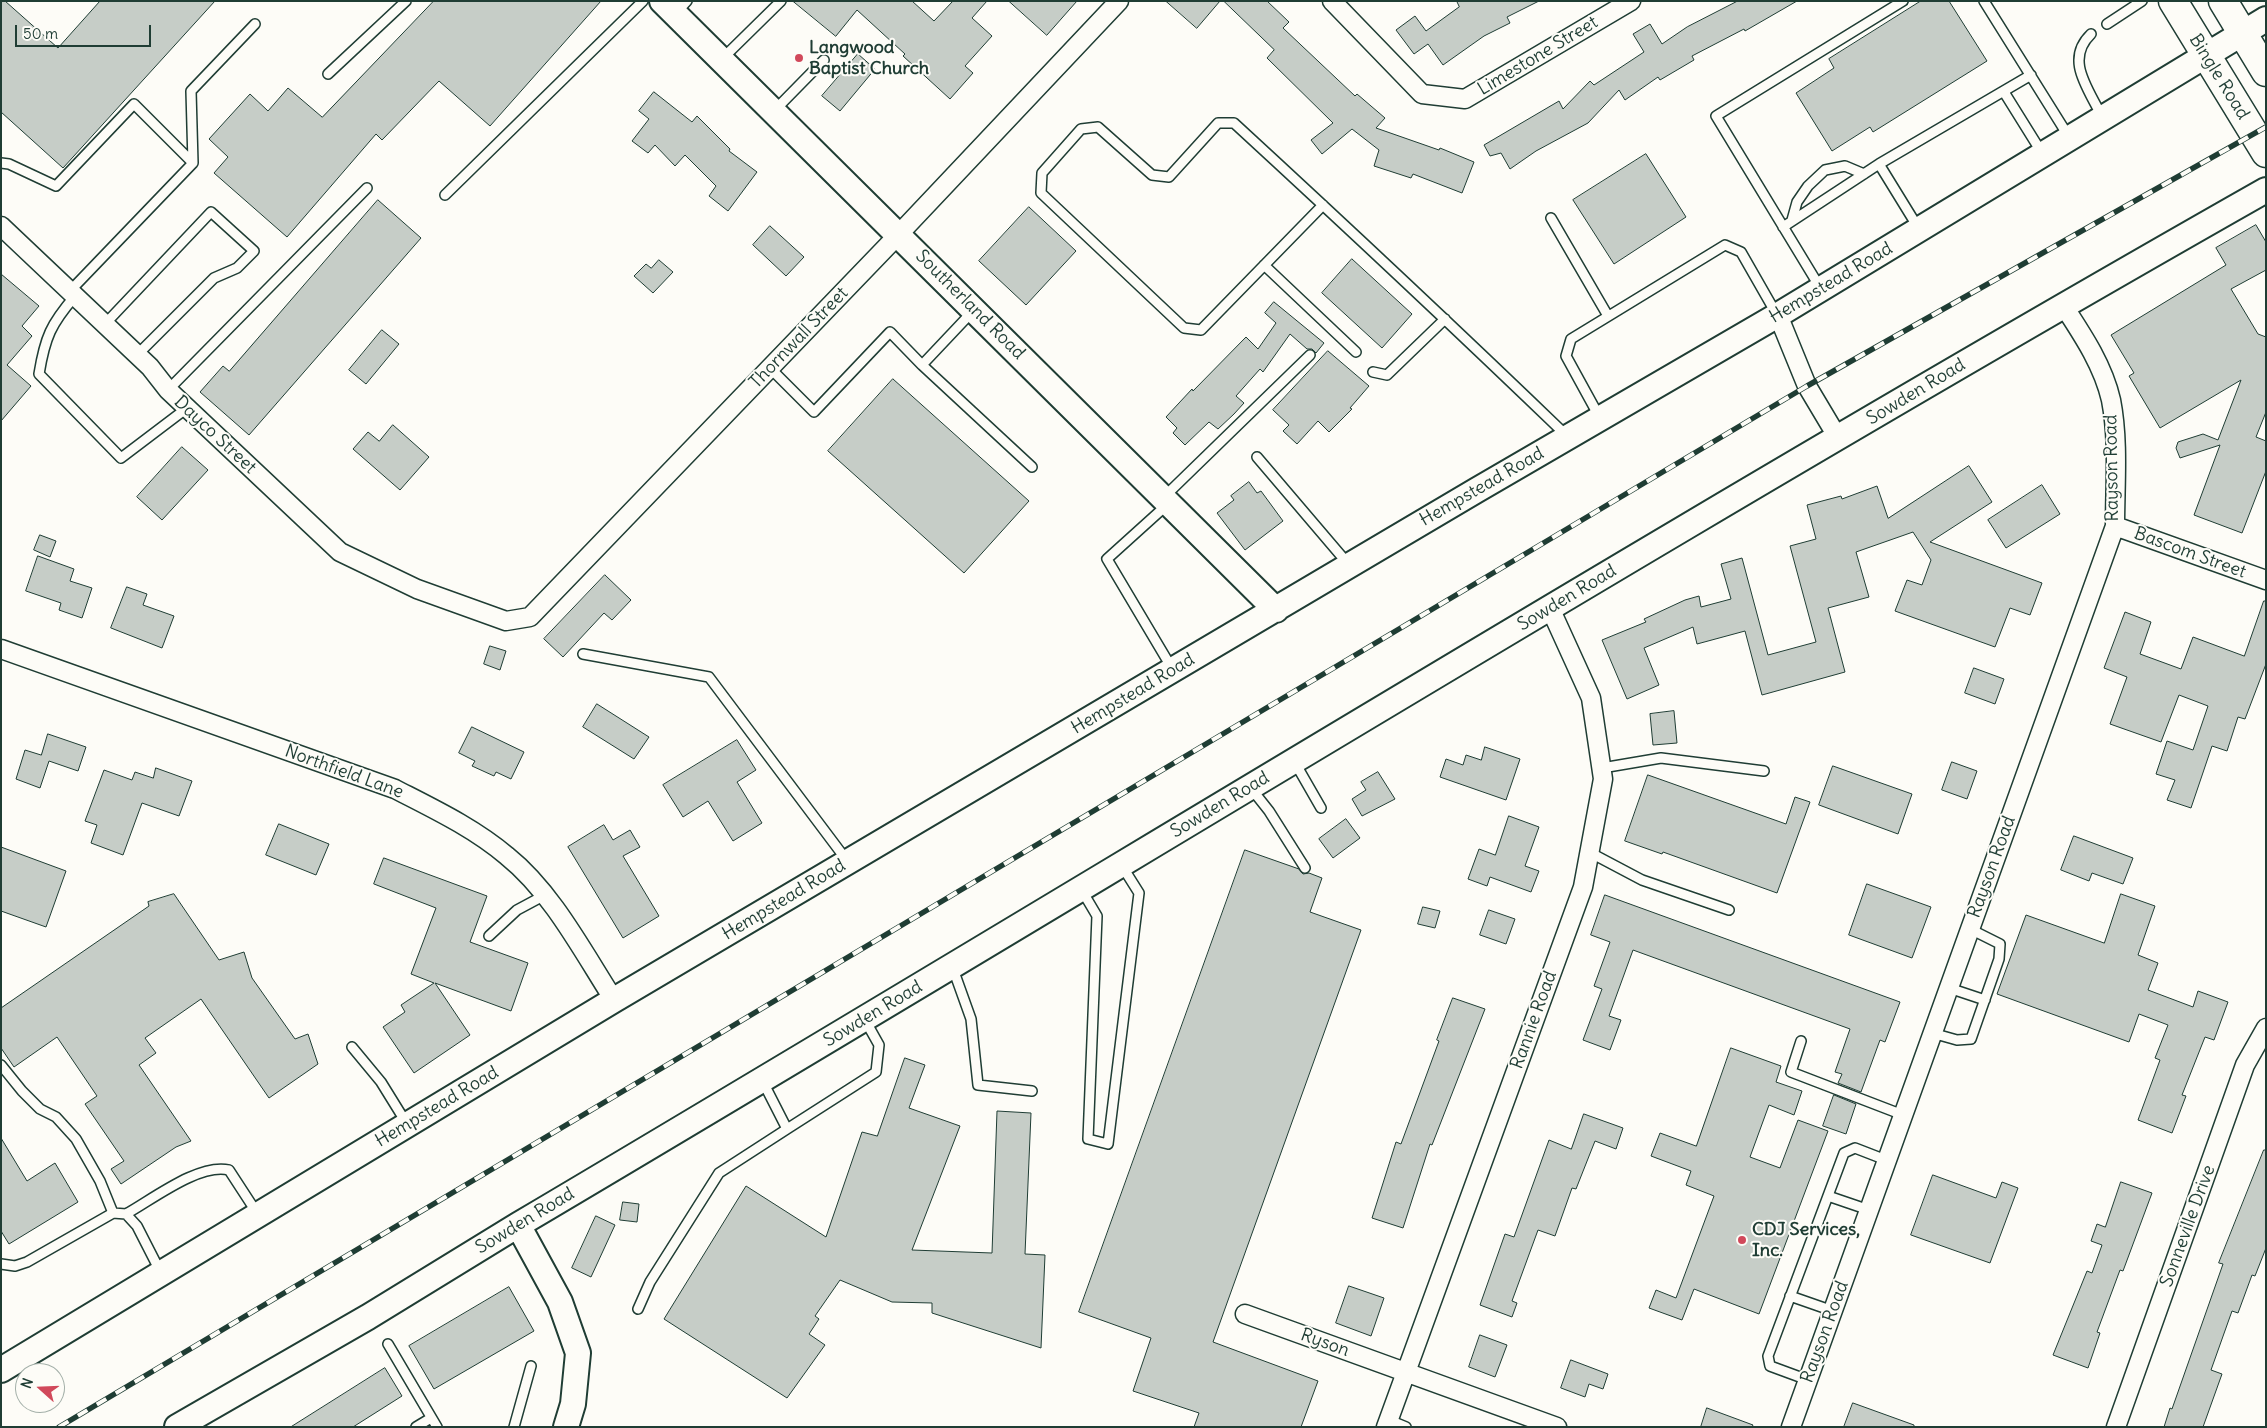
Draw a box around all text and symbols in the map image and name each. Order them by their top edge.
street label: Limestone Street [1474,12,1602,100]
scale bar [18,15,154,47]
text: 50 m [23,24,58,43]
street label: Bingle Road [2184,30,2254,124]
place label: Langwood Baptist Church [809,37,929,80]
marker: Langwood Baptist Church [793,52,805,64]
street label: Hempstead Road [1766,238,1896,328]
street label: Southerland Road [911,246,1029,364]
street label: Thornwall Street [745,283,853,393]
street label: Sowden Road [1863,354,1969,430]
street label: Dayco Street [169,391,261,479]
street label: Rayson Road [2100,414,2124,522]
street label: Hempstead Road [1416,443,1548,531]
street label: Bascom Street [2131,523,2249,583]
street label: Sowden Road [1514,560,1620,636]
street label: Hempstead Road [1068,649,1198,739]
street label: Northfield Lane [282,741,406,803]
street label: Sowden Road [1167,767,1273,843]
street label: Rayson Road [1964,813,2020,921]
street label: Hempstead Road [719,855,849,945]
street label: Rannie Road [1506,968,1562,1072]
street label: Sowden Road [820,976,926,1052]
street label: Hempstead Road [372,1062,502,1152]
street label: Sonneville Drive [2156,1162,2220,1290]
street label: Sowden Road [472,1183,578,1259]
place label: CDJ Services, Inc. [1752,1219,1860,1262]
marker: CDJ Services, Inc. [1736,1234,1748,1246]
street label: Rayson Road [1797,1278,1853,1386]
street label: Ryson [1298,1324,1352,1362]
north arrow [15,1363,65,1413]
text: N [17,1376,37,1391]

